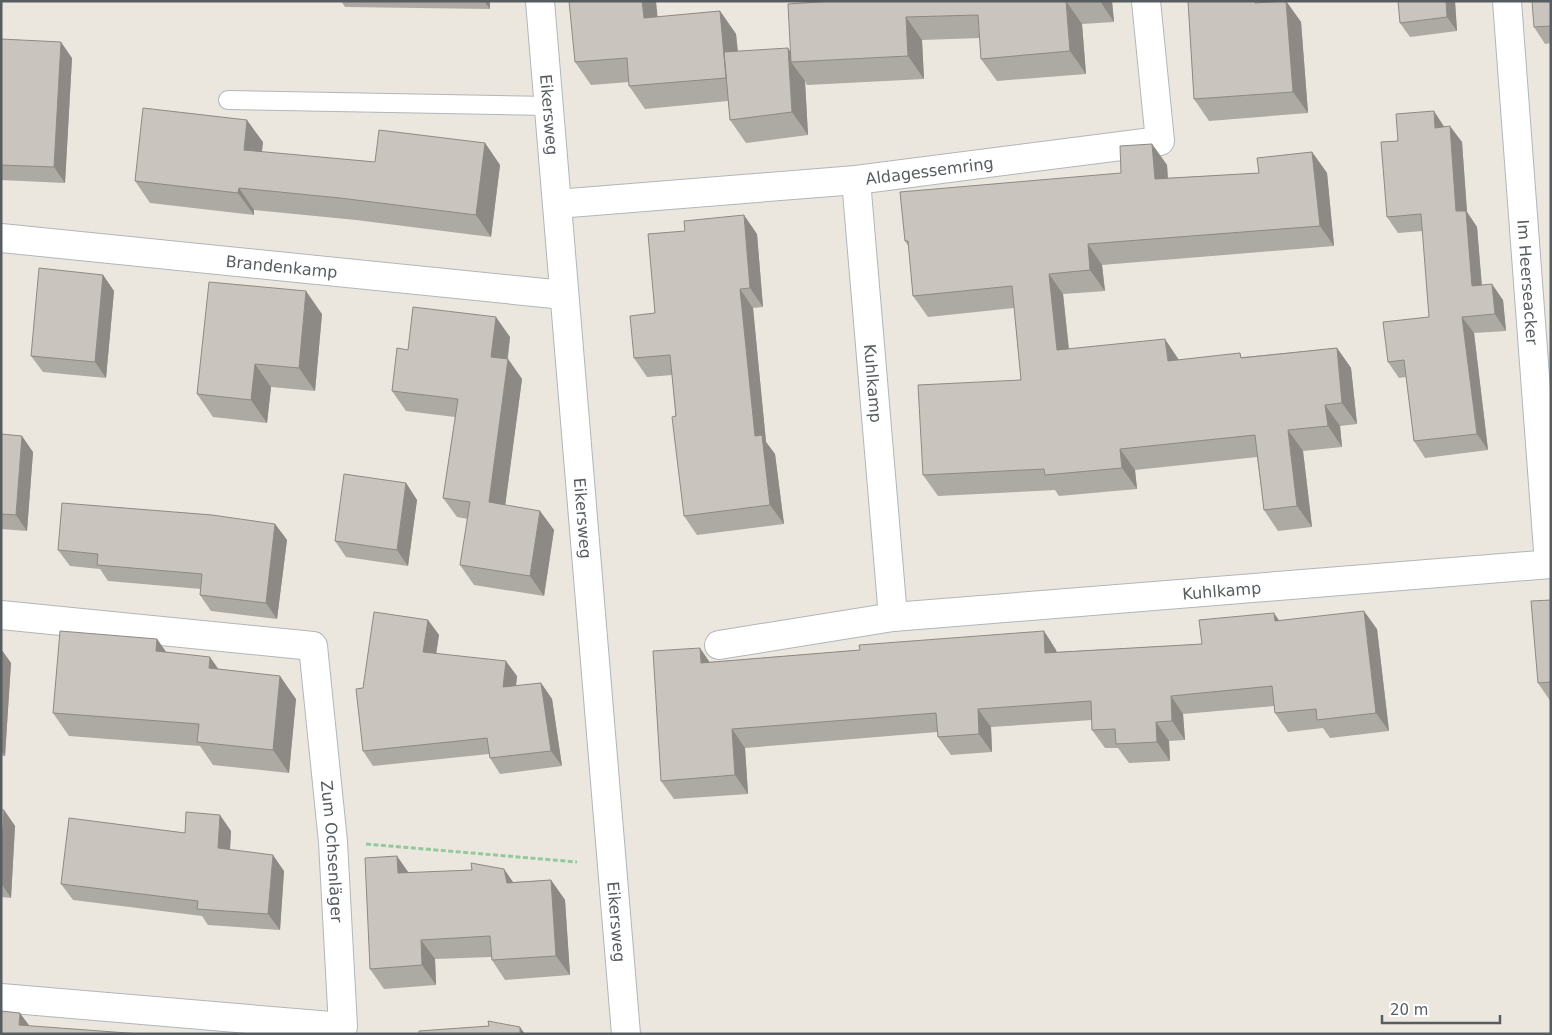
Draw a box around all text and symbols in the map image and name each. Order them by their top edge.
street label: Eikersweg [537,73,562,156]
street label: Aldagessemring [864,153,995,188]
street label: Im Heerseacker [1514,219,1542,346]
street label: Brandenkamp [225,251,338,282]
street label: Kuhlkamp [860,343,886,423]
street label: Eikersweg [570,477,596,559]
street label: Kuhlkamp [1182,578,1262,603]
street label: Zum Ochsenläger [317,780,347,924]
street label: Eikersweg [604,881,629,963]
scale bar [1382,992,1500,1024]
text: 20 m [1390,1001,1428,1019]

